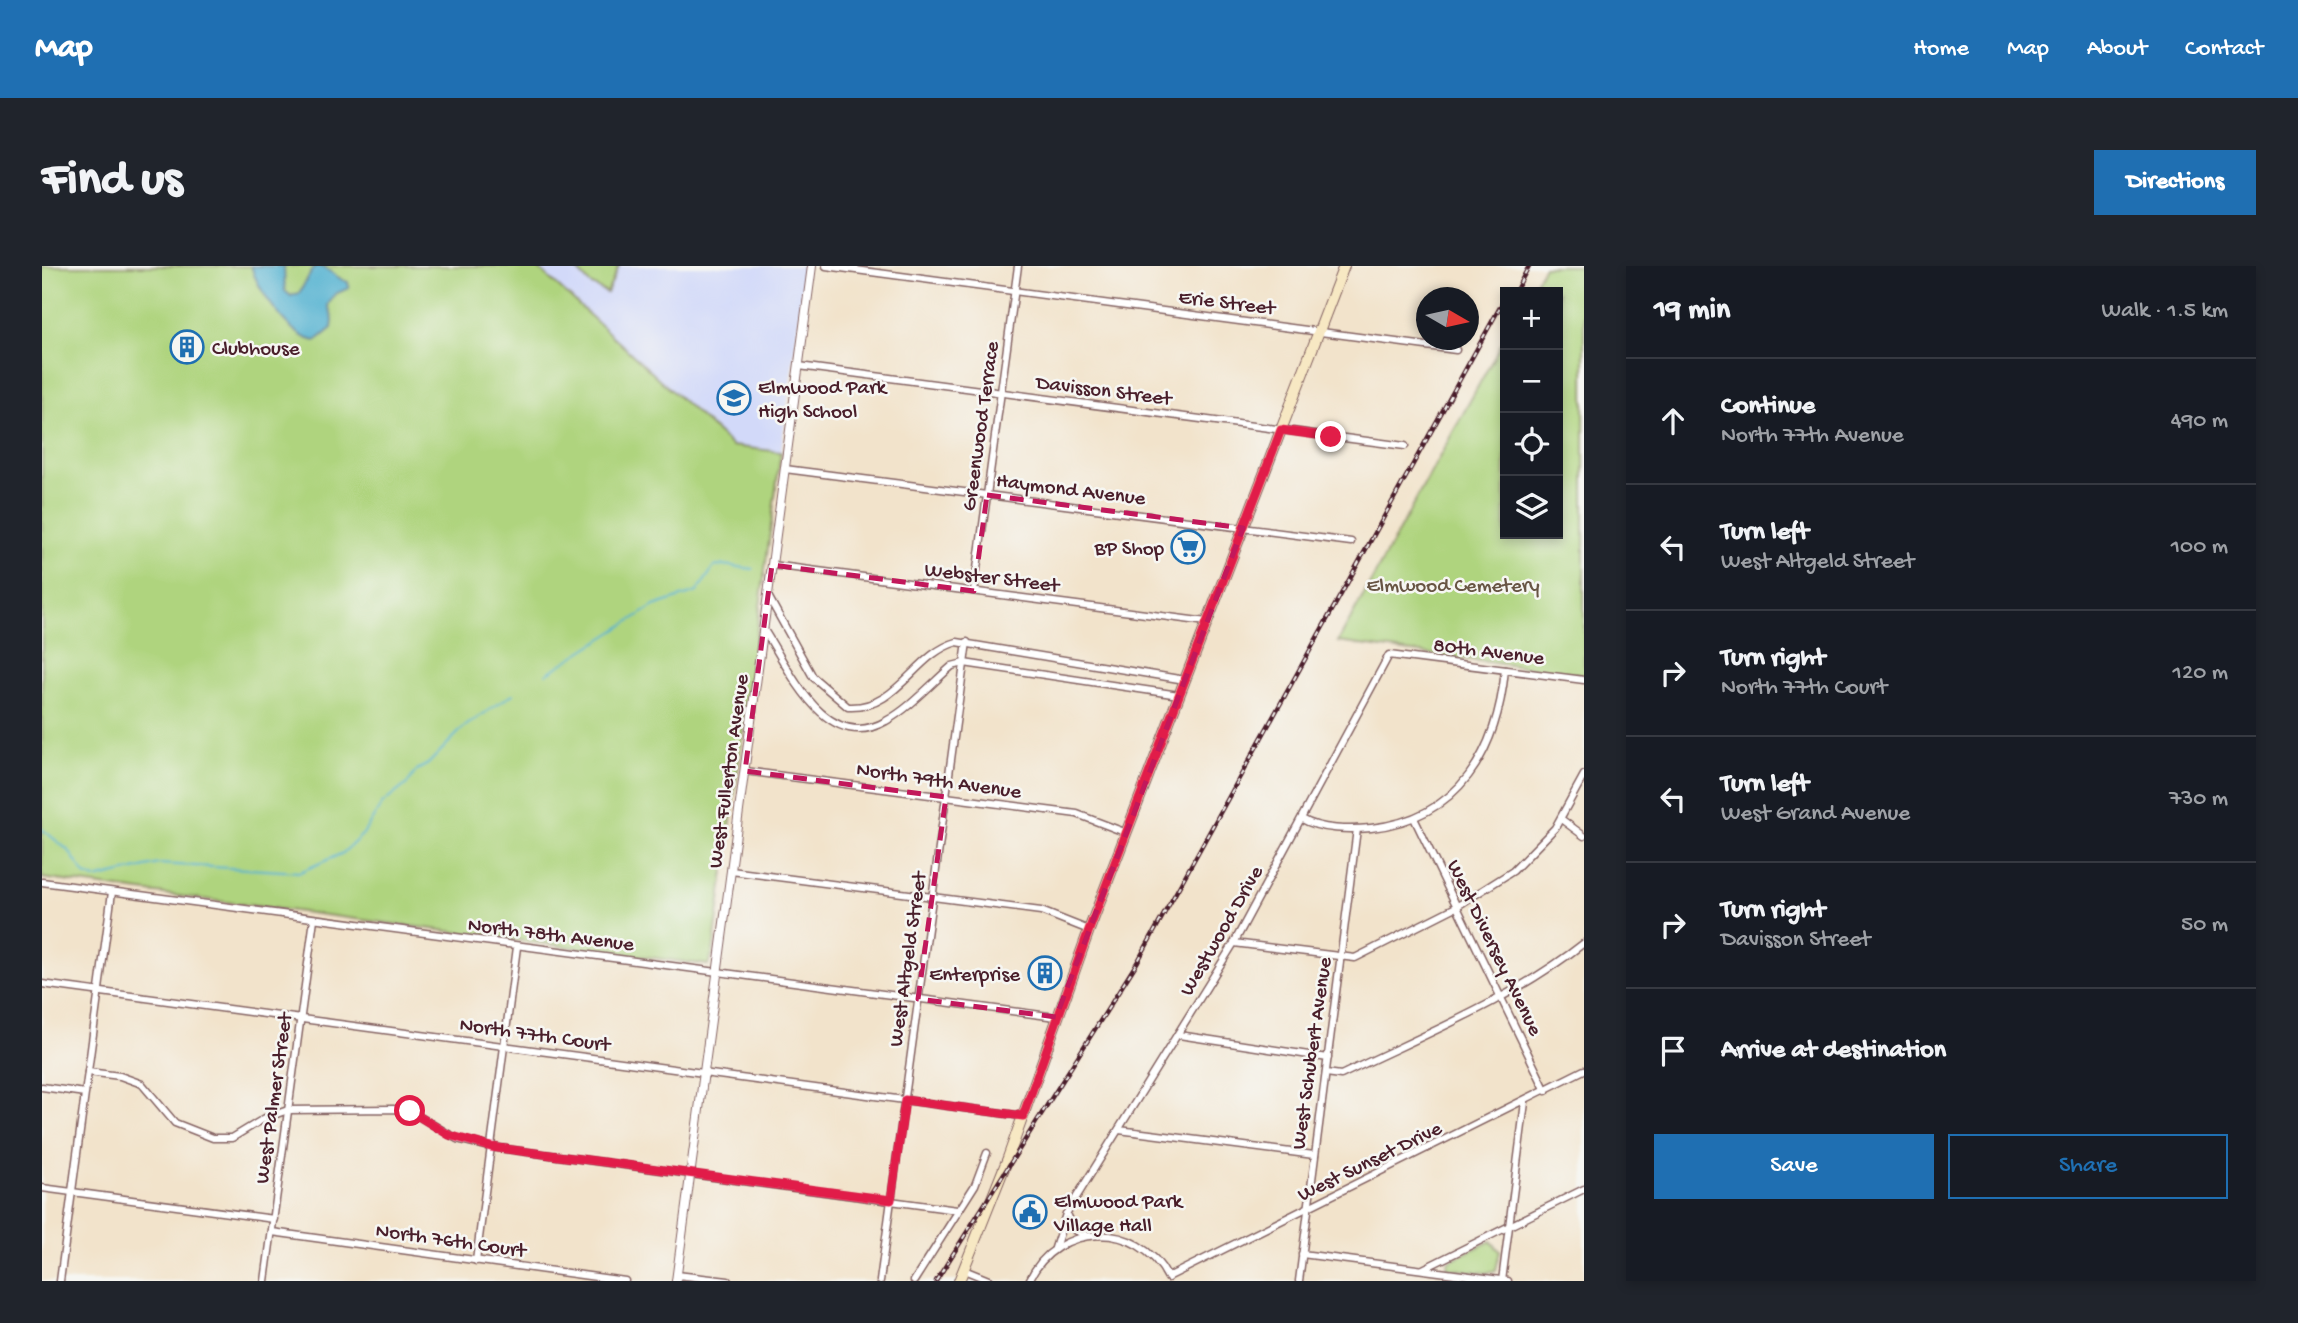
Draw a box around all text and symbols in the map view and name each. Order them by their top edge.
text: Map [35,30,92,68]
text: Home [1913,35,1969,64]
text: Map [2007,35,2049,64]
text: About [2087,35,2147,64]
text: Contact [2185,35,2263,64]
button: Directions [2094,150,2256,215]
text: Find us [42,153,182,211]
street label: Erie Street [1177,286,1279,323]
north arrow [1416,287,1479,350]
map controls [1500,287,1563,539]
button: + [1500,287,1563,350]
text: 19 min [1654,294,1730,329]
text: Walk · 1.5 km [2102,298,2228,325]
building icon: Clubhouse [168,328,206,366]
place label: Clubhouse [212,338,301,363]
street label: Greenwood Terrace [958,339,1007,513]
button: − [1500,350,1563,413]
street label: Davisson Street [1032,372,1175,413]
place label: Elmwood Park High School [758,377,889,426]
school or university icon: Elmwood Park High School [715,379,753,417]
text: Continue [1721,392,1815,423]
icon: ahead [1654,402,1692,440]
text: 490 m [2171,408,2228,435]
button: locate [1500,413,1563,476]
route end [1315,421,1346,452]
text: North 77th Avenue [1721,423,1904,450]
street label: Haymond Avenue [995,470,1148,513]
button: layers [1500,476,1563,539]
text: Turn left [1721,518,1809,549]
supermarket icon: BP Shop [1169,528,1207,566]
icon: left [1654,528,1692,566]
text: 100 m [2171,534,2228,561]
place label: BP Shop [1093,538,1165,563]
text: West Altgeld Street [1721,549,1914,576]
street label: Webster Street [923,559,1063,600]
park label: Elmwood Cemetery [1366,575,1540,600]
street label: 80th Avenue [1432,634,1547,673]
text: Turn right [1721,644,1825,675]
icon: right [1654,654,1692,692]
text: 120 m [2173,660,2228,687]
street label: West Fullerton Avenue [704,672,757,870]
text: North 77th Court [1721,675,1887,702]
street label: North 79th Avenue [854,759,1024,807]
text: Turn left [1721,770,1809,801]
icon: left [1654,780,1692,818]
text: 730 m [2169,786,2228,813]
text: West Grand Avenue [1721,801,1910,828]
street label: West Diversey Avenue [1439,856,1547,1042]
street label: Westwood Drive [1176,861,1271,1001]
street label: West Altgeld Street [885,868,934,1048]
text: Turn right [1721,896,1825,927]
icon: right [1654,906,1692,944]
text: 50 m [2181,912,2228,939]
street label: North 78th Avenue [466,914,636,959]
text: Davisson Street [1721,927,1870,954]
building icon: Enterprise [1026,954,1064,992]
street label: West Schubert Avenue [1288,955,1340,1151]
place label: Enterprise [929,964,1021,989]
street label: West Palmer Street [251,1009,300,1185]
street label: North 77th Court [458,1014,614,1060]
icon: arrive [1654,1032,1692,1070]
text: Arrive at destination [1721,1036,1946,1067]
route start [394,1095,425,1126]
street label: West Sunset Drive [1294,1117,1448,1209]
button: Save [1654,1134,1934,1199]
button: Share [1948,1134,2228,1199]
place label: Elmwood Park Village Hall [1053,1191,1185,1240]
public building icon: Elmwood Park Village Hall [1011,1193,1049,1231]
street label: North 76th Court [374,1220,530,1266]

